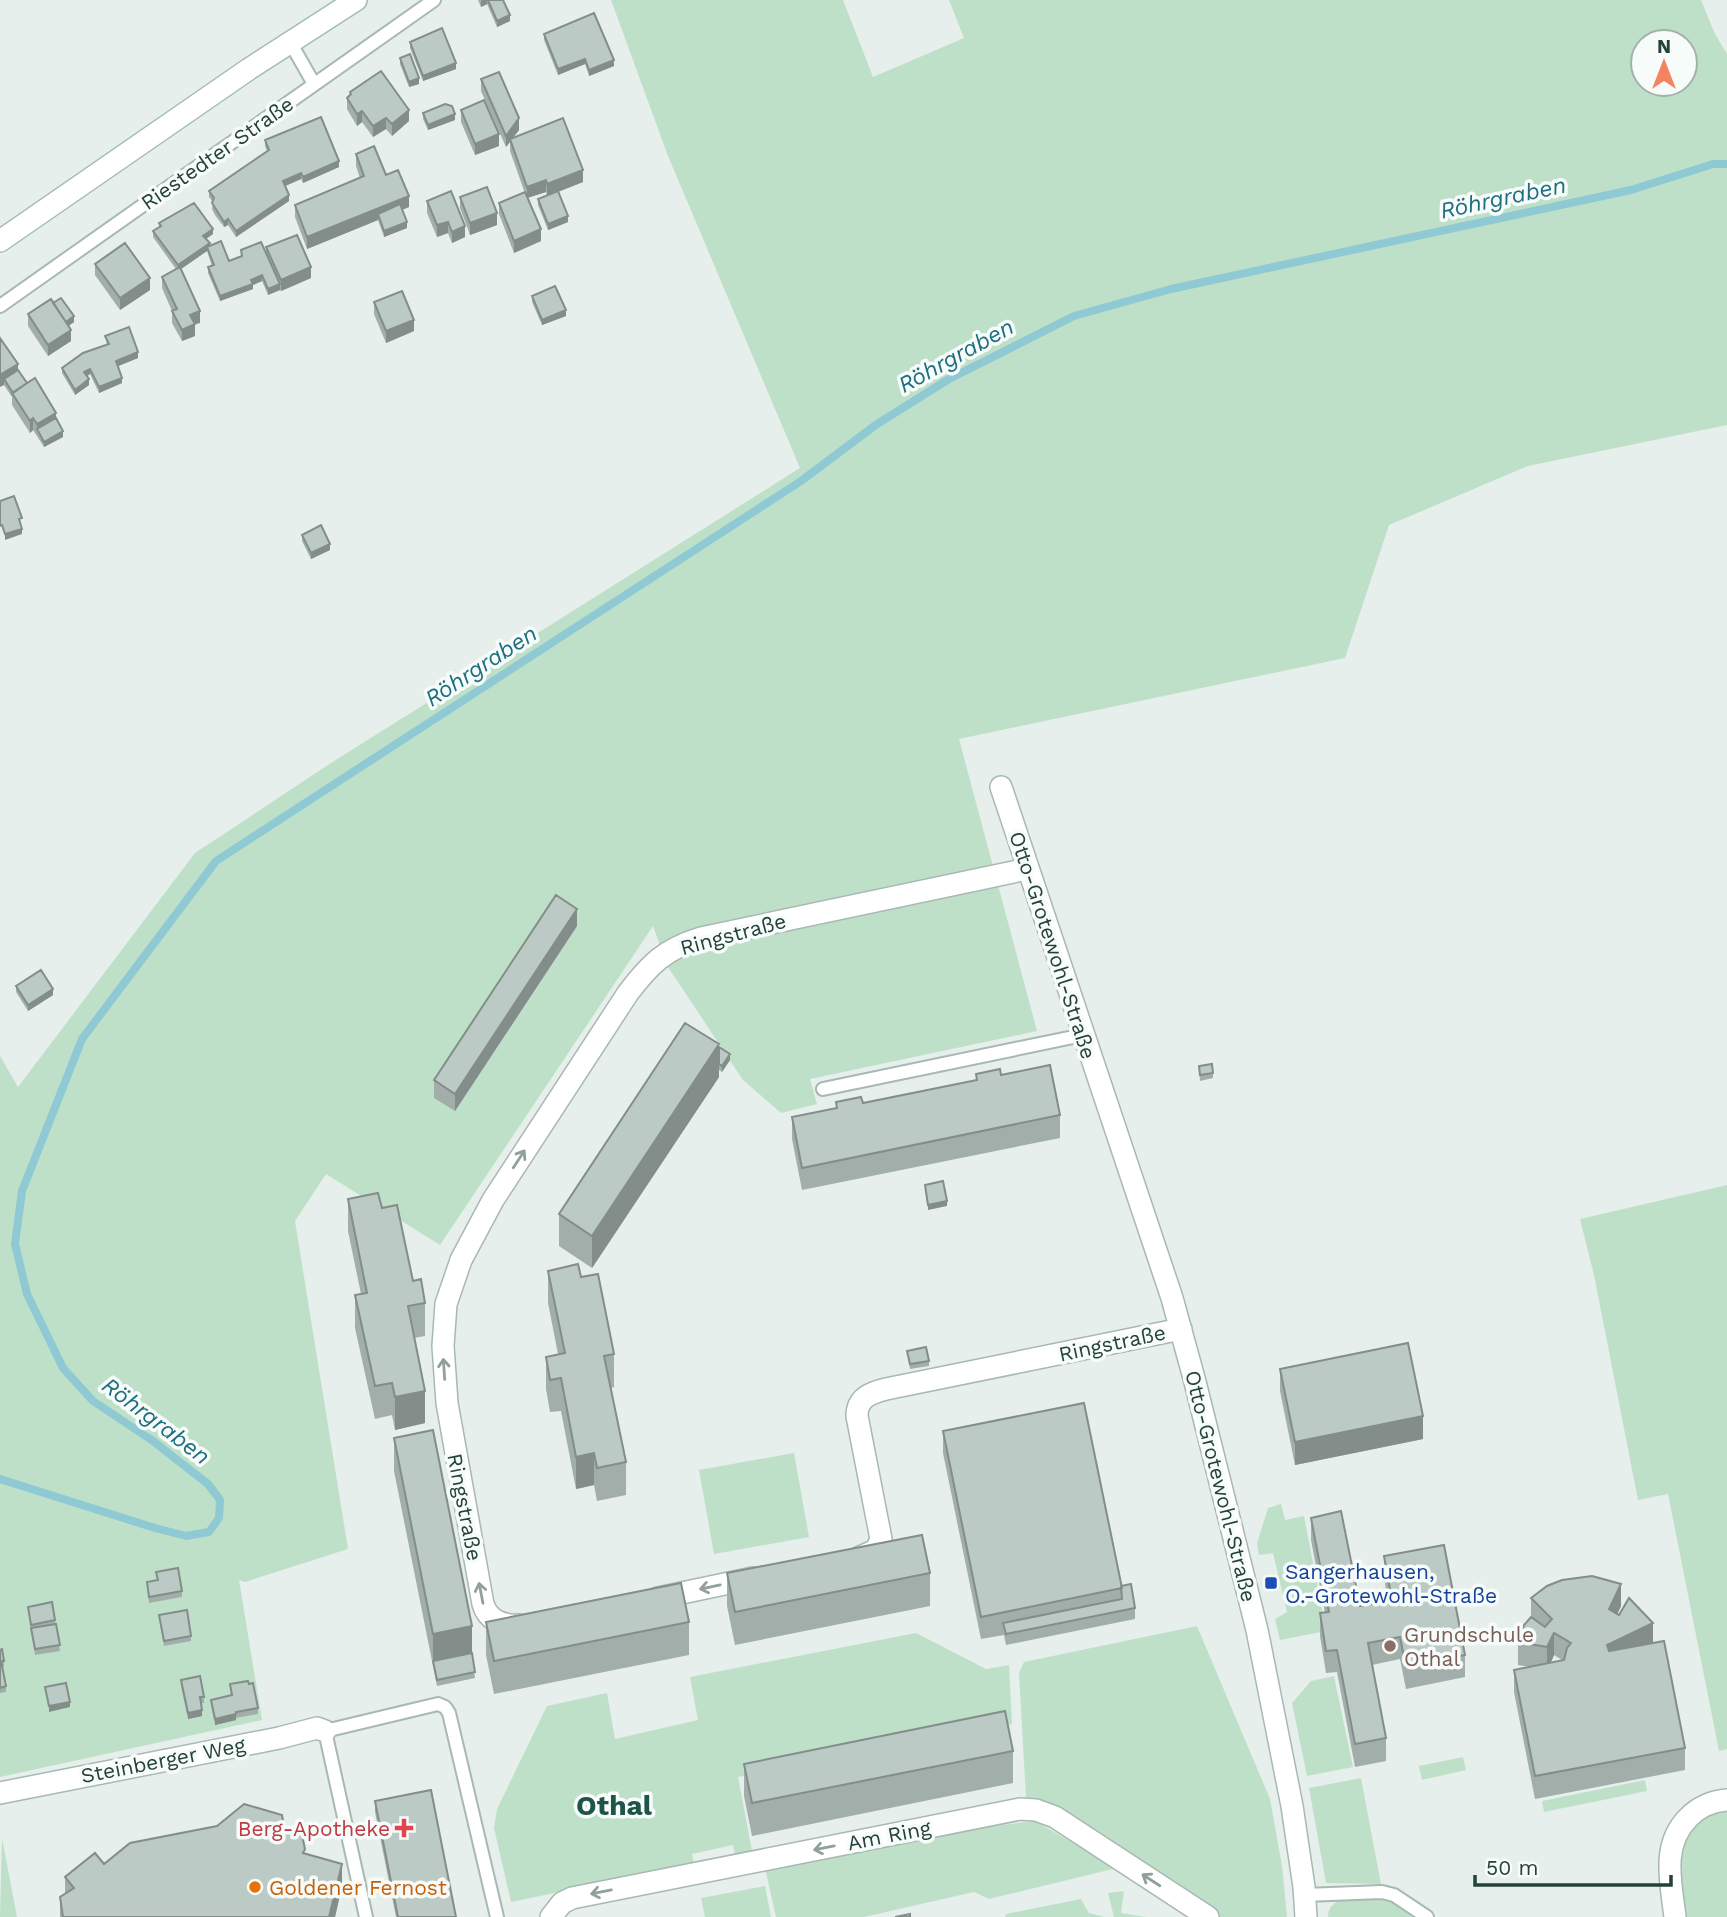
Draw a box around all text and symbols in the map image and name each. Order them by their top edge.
north arrow [1629,28,1699,98]
text: N [1657,35,1671,58]
street label: Riestedter Straße [136,91,298,215]
water label: Röhrgraben [1438,171,1568,225]
water label: Röhrgraben [893,313,1019,399]
water label: Röhrgraben [420,620,542,712]
street label: Otto-Grotewohl-Straße [1004,828,1102,1062]
street label: Ringstraße [677,908,789,960]
one-way arrow [512,1150,526,1170]
street label: Ringstraße [1056,1319,1168,1367]
one-way arrow [437,1358,450,1380]
street label: Otto-Grotewohl-Straße [1180,1368,1262,1604]
water label: Röhrgraben [97,1372,215,1470]
street label: Ringstraße [442,1451,488,1563]
place label: Sangerhausen, O.-Grotewohl-Straße [1285,1559,1497,1608]
marker: Sangerhausen, O.-Grotewohl-Straße [1263,1575,1279,1591]
one-way arrow [699,1581,722,1595]
one-way arrow [474,1582,488,1605]
place label: Grundschule Othal [1404,1622,1534,1671]
marker: Grundschule Othal [1382,1638,1398,1654]
street label: Steinberger Weg [79,1732,248,1788]
district label: Othal [576,1789,653,1822]
street label: Am Ring [845,1814,934,1855]
place label: Berg-Apotheke [238,1816,390,1841]
marker: Berg-Apotheke [396,1820,412,1836]
one-way arrow [813,1841,836,1855]
scale bar [1475,1843,1671,1887]
text: 50 m [1486,1855,1538,1880]
one-way arrow [1141,1872,1161,1886]
place label: Goldener Fernost [269,1875,447,1900]
marker: Goldener Fernost [247,1879,263,1895]
one-way arrow [590,1886,613,1900]

